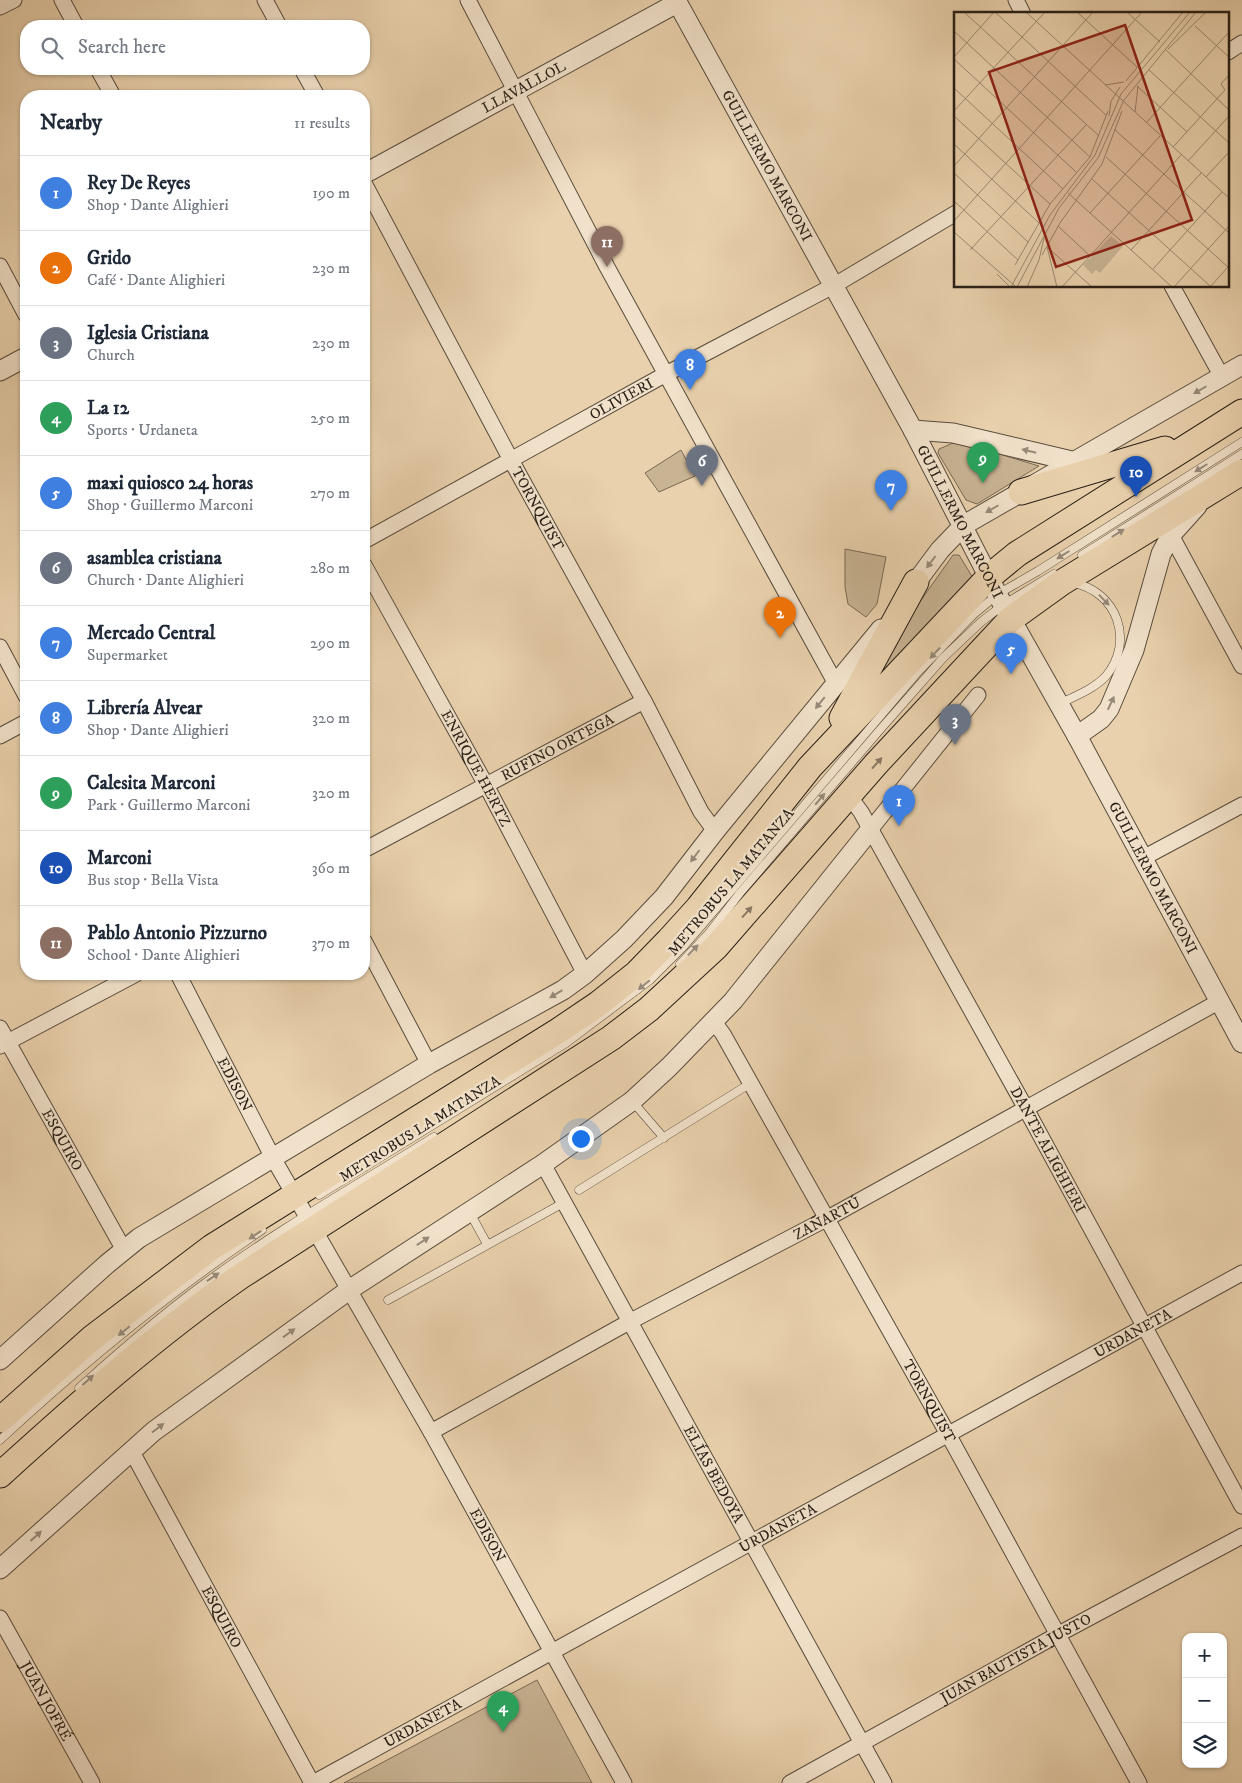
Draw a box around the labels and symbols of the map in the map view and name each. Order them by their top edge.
inset map [954,12,1230,288]
street label: LLAVALLOL [479,56,569,117]
street label: GUILLERMO MARCONI [718,86,817,245]
pin: 11 [591,226,623,267]
pin: 8 [674,349,706,390]
street label: OLIVIERI [586,373,656,424]
one-way arrow [1193,386,1207,394]
street label: GUILLERMO MARCONI [913,442,1007,602]
pin: 9 [967,442,999,483]
pin: 6 [686,445,718,486]
one-way arrow [1021,447,1036,455]
pin: 10 [1120,456,1152,497]
one-way arrow [1194,463,1207,473]
street label: TORNQUIST [507,464,569,554]
pin: 7 [875,470,907,511]
one-way arrow [986,504,999,513]
one-way arrow [1112,528,1125,537]
one-way arrow [1057,550,1070,559]
one-way arrow [926,555,937,568]
one-way arrow [1097,594,1109,606]
pin: 2 [764,597,796,638]
pin: 5 [995,633,1027,674]
one-way arrow [929,647,941,659]
one-way arrow [814,696,825,709]
one-way arrow [1107,696,1115,710]
pin: 3 [939,704,971,745]
street label: ENRIQUE HERTZ [437,707,516,830]
street label: RUFINO ORTEGA [498,709,617,785]
one-way arrow [871,757,882,770]
pin: 1 [883,785,915,826]
one-way arrow [815,793,826,806]
street label: GUILLERMO MARCONI [1104,798,1202,957]
street label: METROBUS LA MATANZA [664,804,799,960]
one-way arrow [690,849,701,862]
one-way arrow [741,907,753,919]
one-way arrow [687,945,699,957]
one-way arrow [638,980,651,991]
one-way arrow [549,990,562,999]
street label: EDISON [213,1054,257,1115]
street label: METROBUS LA MATANZA [336,1071,505,1187]
street label: DANTE ALIGHIERI [1006,1083,1090,1216]
street label: ESQUIRO [38,1105,87,1174]
your location [568,1126,594,1152]
street label: ZAÑARTÚ [790,1191,864,1244]
one-way arrow [248,1230,262,1240]
one-way arrow [416,1236,430,1246]
one-way arrow [206,1272,220,1282]
street label: URDANETA [1091,1304,1175,1362]
one-way arrow [118,1326,131,1337]
one-way arrow [282,1328,296,1338]
street label: TORNQUIST [898,1356,960,1446]
one-way arrow [81,1375,94,1386]
street label: ELÍAS BEDOYA [679,1422,749,1527]
one-way arrow [151,1423,164,1434]
street label: URDANETA [735,1499,820,1557]
street label: EDISON [465,1505,510,1565]
one-way arrow [30,1530,42,1542]
street label: ESQUIRO [197,1583,246,1651]
street label: JUAN BAUTISTA JUSTO [935,1609,1095,1708]
street label: JUAN JOFRÉ [15,1656,76,1745]
pin: 4 [487,1691,519,1732]
street label: URDANETA [380,1694,465,1752]

